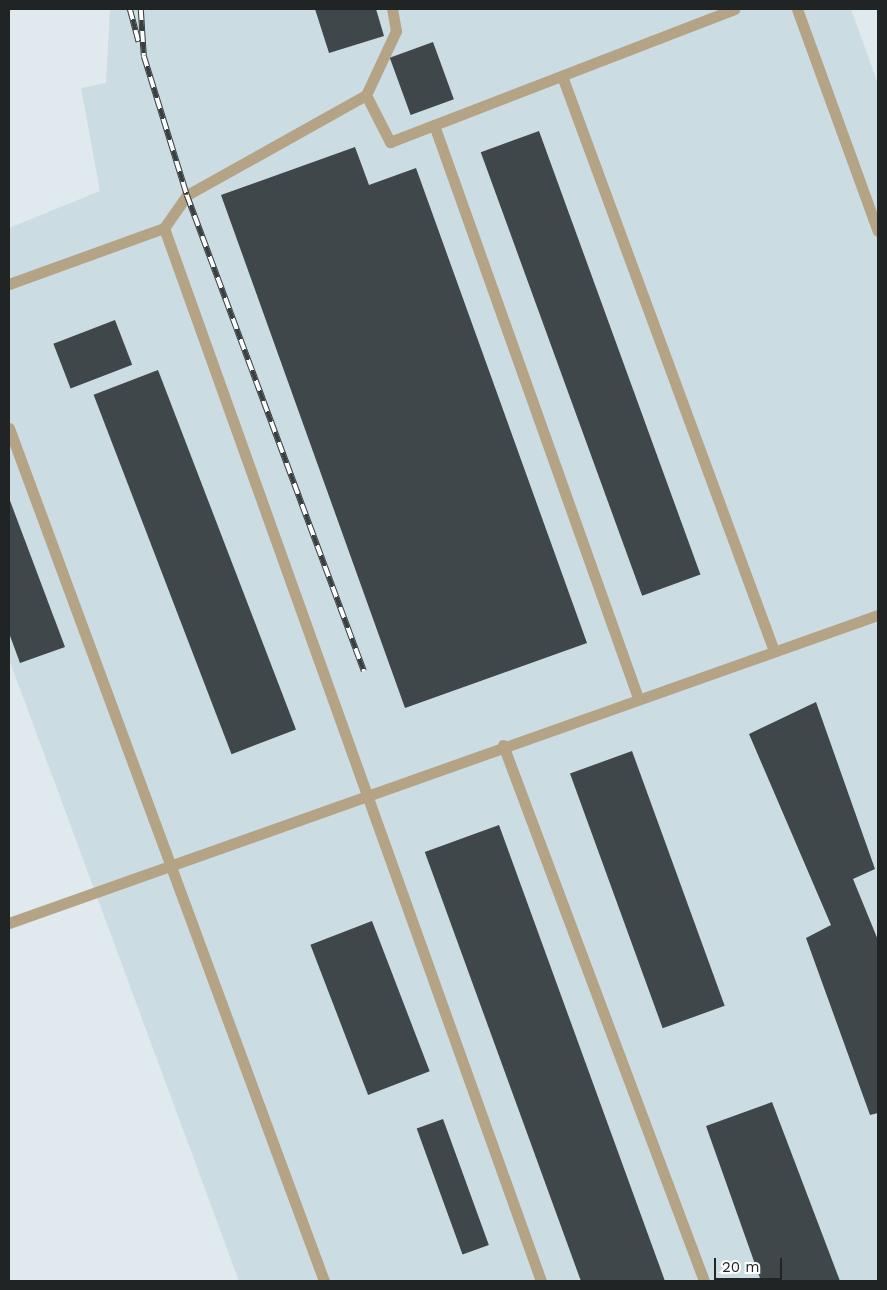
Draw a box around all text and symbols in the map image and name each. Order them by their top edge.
scale bar [717,1248,784,1280]
text: 20 m [722,1258,760,1276]

